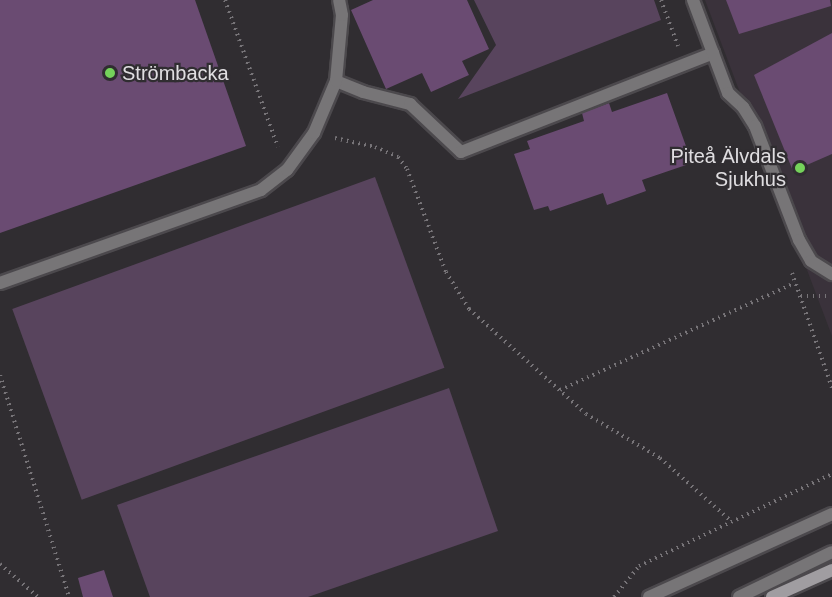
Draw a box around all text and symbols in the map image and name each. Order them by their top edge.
place label: Strömbacka [122,61,229,85]
marker: Strömbacka [103,66,117,80]
place label: Piteå Älvdals Sjukhus [670,144,786,191]
marker: Piteå Älvdals Sjukhus [791,159,809,177]

